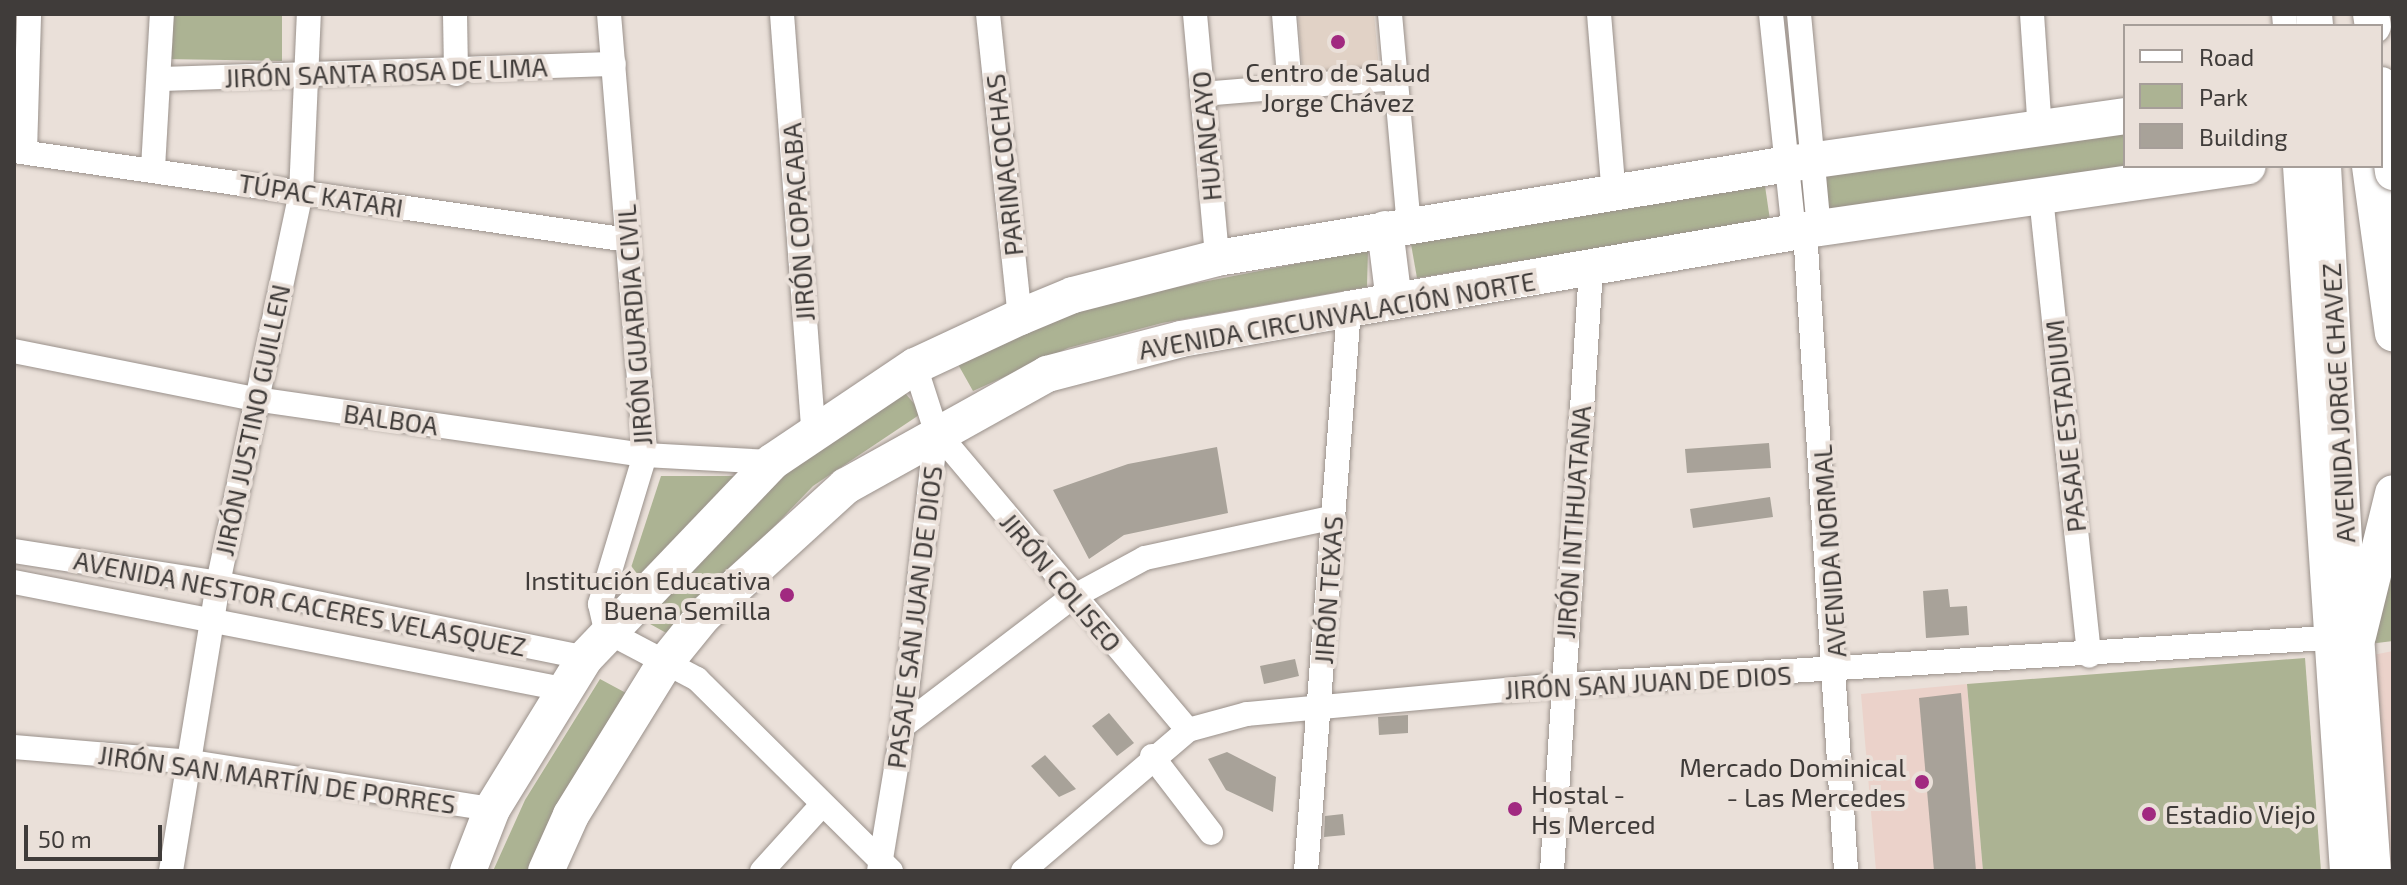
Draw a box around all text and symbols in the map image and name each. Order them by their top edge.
legend [2123,24,2383,168]
marker: Centro de Salud Jorge Chávez [1327,31,1349,53]
text: Road [2199,42,2254,71]
street label: JIRÓN SANTA ROSA DE LIMA [223,51,549,93]
place label: Centro de Salud Jorge Chávez [1245,56,1431,118]
street label: HUANCAYO [1185,70,1227,202]
street label: PARINACOCHAS [979,73,1029,257]
text: Park [2199,82,2248,111]
street label: JIRÓN COPACABA [776,122,820,322]
text: Building [2199,122,2288,151]
street label: TÚPAC KATARI [236,167,406,223]
street label: JIRÓN GUARDIA CIVIL [610,203,658,447]
street label: AVENIDA JORGE CHAVEZ [2315,262,2361,544]
street label: AVENIDA CIRCUNVALACIÓN NORTE [1136,265,1538,365]
street label: JIRÓN JUSTINO GUILLEN [208,281,296,559]
street label: PASAJE ESTADIUM [2038,318,2092,534]
street label: BALBOA [342,397,440,441]
street label: JIRÓN INTIHUATANA [1549,404,1597,640]
street label: AVENIDA NORMAL [1806,443,1852,659]
street label: PASAJE SAN JUAN DE DIOS [880,464,948,770]
street label: JIRÓN COLISEO [994,506,1128,658]
street label: JIRÓN TEXAS [1307,514,1349,666]
street label: AVENIDA NESTOR CACERES VELASQUEZ [71,544,529,662]
place label: Institución Educativa Buena Semilla [524,564,771,626]
marker: Institución Educativa Buena Semilla [778,586,796,604]
street label: JIRÓN SAN JUAN DE DIOS [1503,659,1793,705]
street label: JIRÓN SAN MARTÍN DE PORRES [96,738,458,820]
place label: Mercado Dominical - Las Mercedes [1679,751,1906,812]
marker: Mercado Dominical - Las Mercedes [1913,773,1931,791]
place label: Hostal - Hs Merced [1531,778,1656,840]
place label: Estadio Viejo [2165,798,2316,830]
marker: Hostal - Hs Merced [1506,800,1524,818]
marker: Estadio Viejo [2140,805,2158,823]
scale bar [28,809,166,859]
text: 50 m [38,824,92,853]

